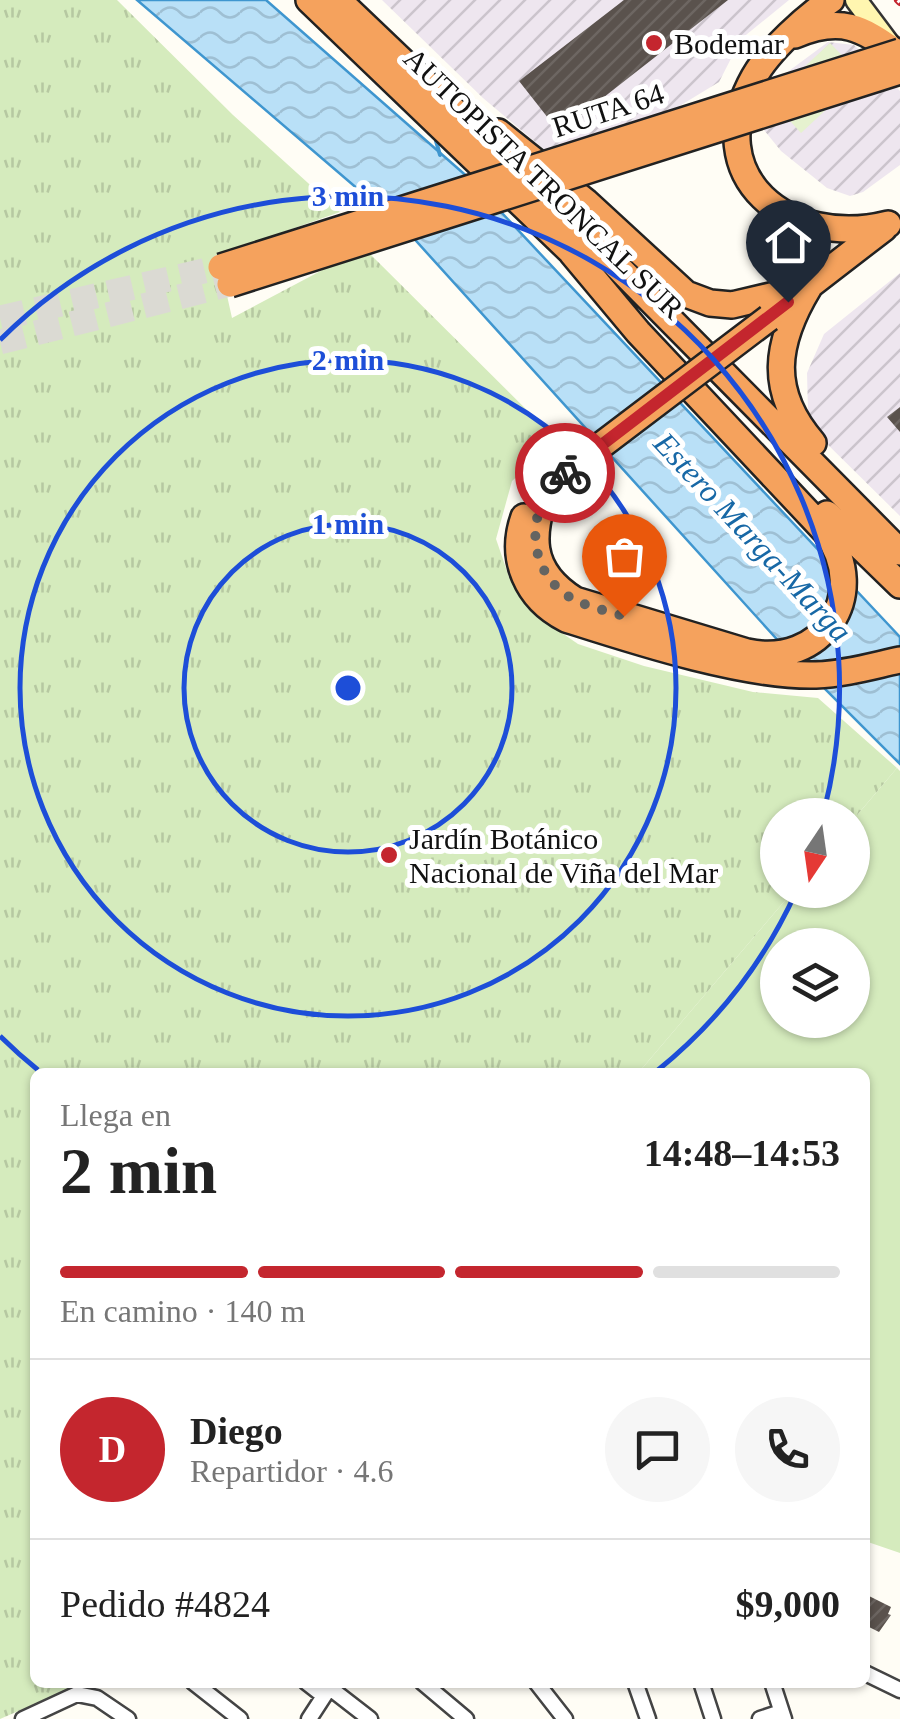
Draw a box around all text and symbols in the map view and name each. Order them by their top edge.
place label: Bodemar [674,27,784,60]
marker: Bodemar [643,32,665,54]
street label: AUTOPISTA TRONCAL SUR [397,41,691,325]
street label: RUTA 64 [548,77,668,143]
text: 3 min [312,179,385,212]
pin [746,200,831,303]
icon: home [761,215,816,270]
text: 2 min [312,343,385,376]
courier [515,423,615,523]
water label: Estero Marga-Marga [646,424,859,649]
icon: bike [538,446,593,501]
text: 1 min [312,507,385,540]
pin [582,514,667,617]
icon: bag [597,529,652,584]
centre of rings [330,670,366,706]
north arrow [760,798,870,908]
map controls [760,798,870,1038]
place label: Jardín Botánico Nacional de Viña del Mar [409,822,718,889]
marker: Jardín Botánico Nacional de Viña del Mar [378,844,400,866]
button: layers [760,928,870,1038]
text: Llega en [60,1097,171,1133]
text: 14:48–14:53 [644,1132,840,1174]
text: 2 min [60,1135,217,1207]
text: En camino · 140 m [60,1293,305,1329]
button: chat [605,1397,710,1502]
button: phone [735,1397,840,1502]
text: Diego [190,1410,283,1452]
text: D [99,1428,126,1470]
text: Repartidor · 4.6 [190,1453,394,1489]
text: Pedido #4824 [60,1583,270,1625]
text: $9,000 [736,1583,840,1625]

